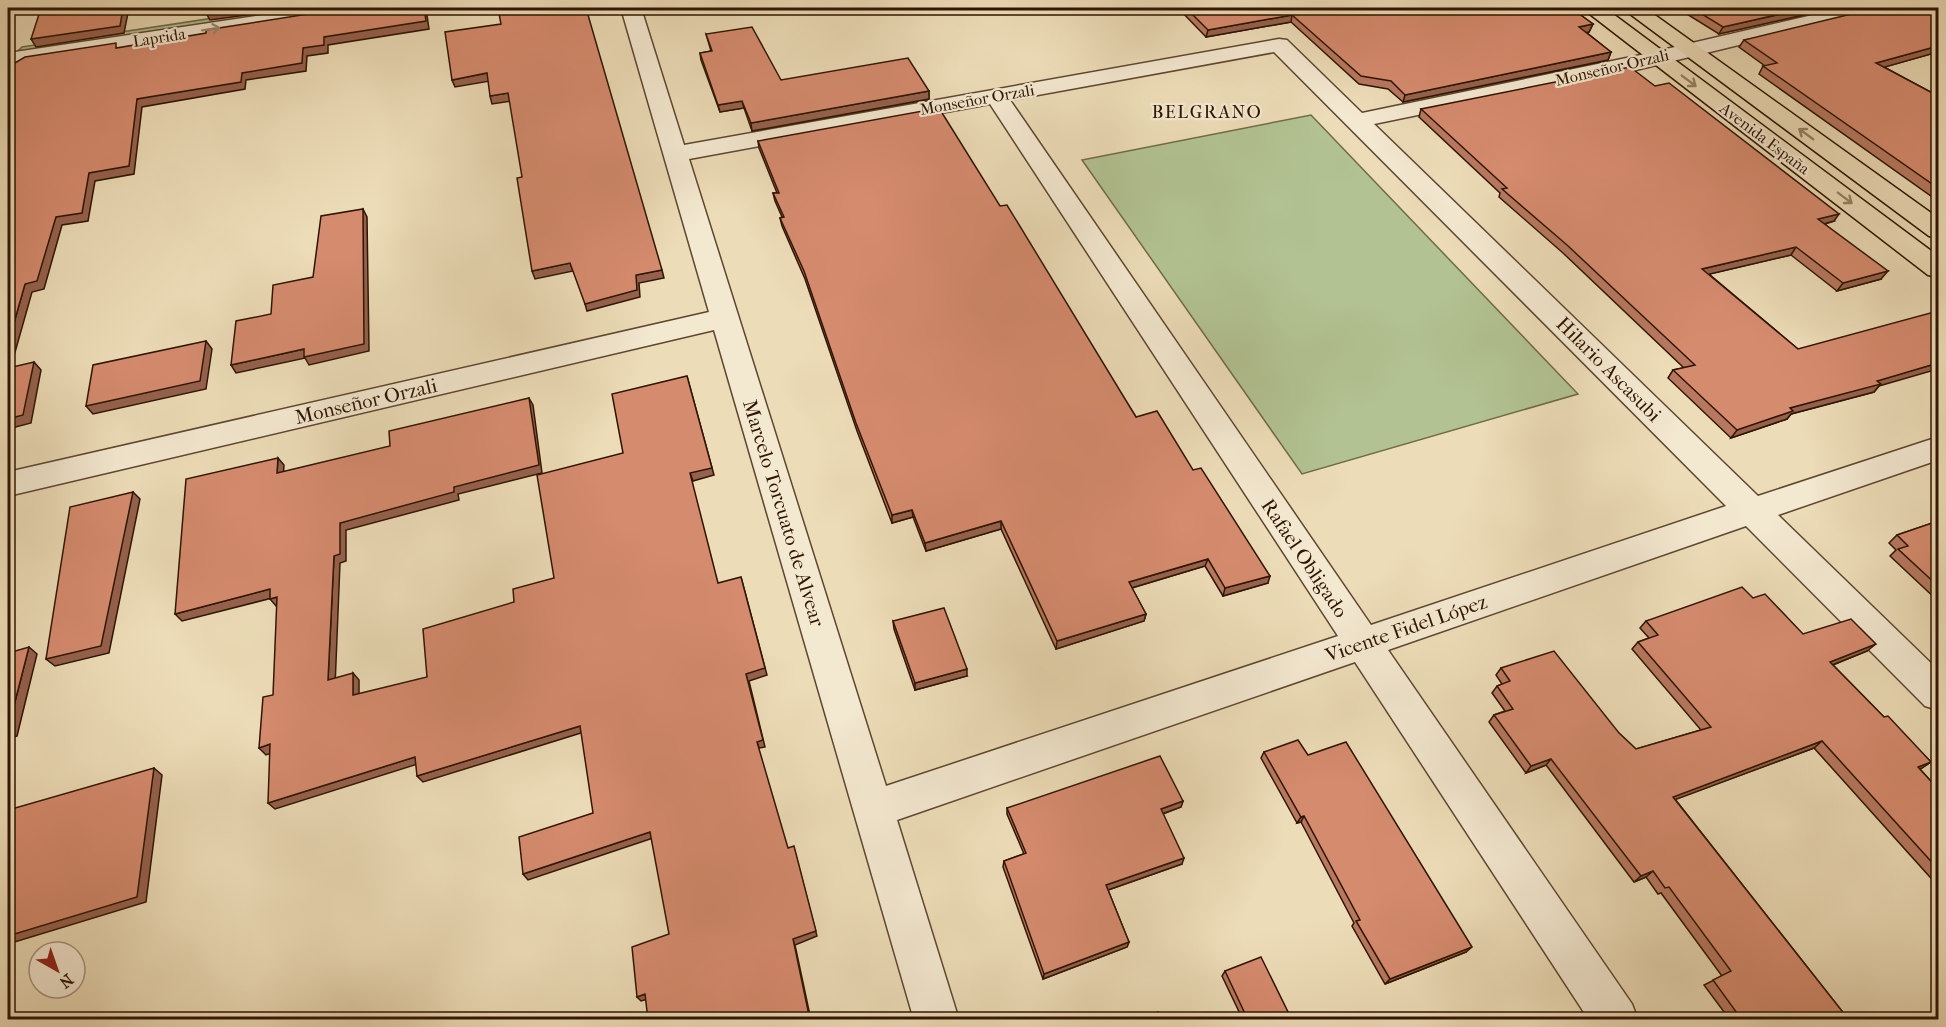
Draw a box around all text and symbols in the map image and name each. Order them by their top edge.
one-way arrow [200,23,220,34]
street label: Laprida [131,24,187,51]
street label: Monseñor Orzali [1553,45,1671,90]
one-way arrow [1680,75,1696,87]
street label: Monseñor Orzali [918,80,1036,119]
street label: Avenida España [1715,98,1814,179]
district label: BELGRANO [1152,102,1262,123]
one-way arrow [1799,128,1815,140]
one-way arrow [1836,192,1852,205]
street label: Hilario Ascasubi [1552,312,1666,427]
street label: Monseñor Orzali [293,374,439,429]
street label: Marcelo Torcuato de Alvear [738,397,829,630]
street label: Rafael Obligado [1256,495,1353,622]
street label: Vicente Fidel López [1322,590,1490,667]
north arrow [27,940,87,1000]
text: N [55,970,77,993]

